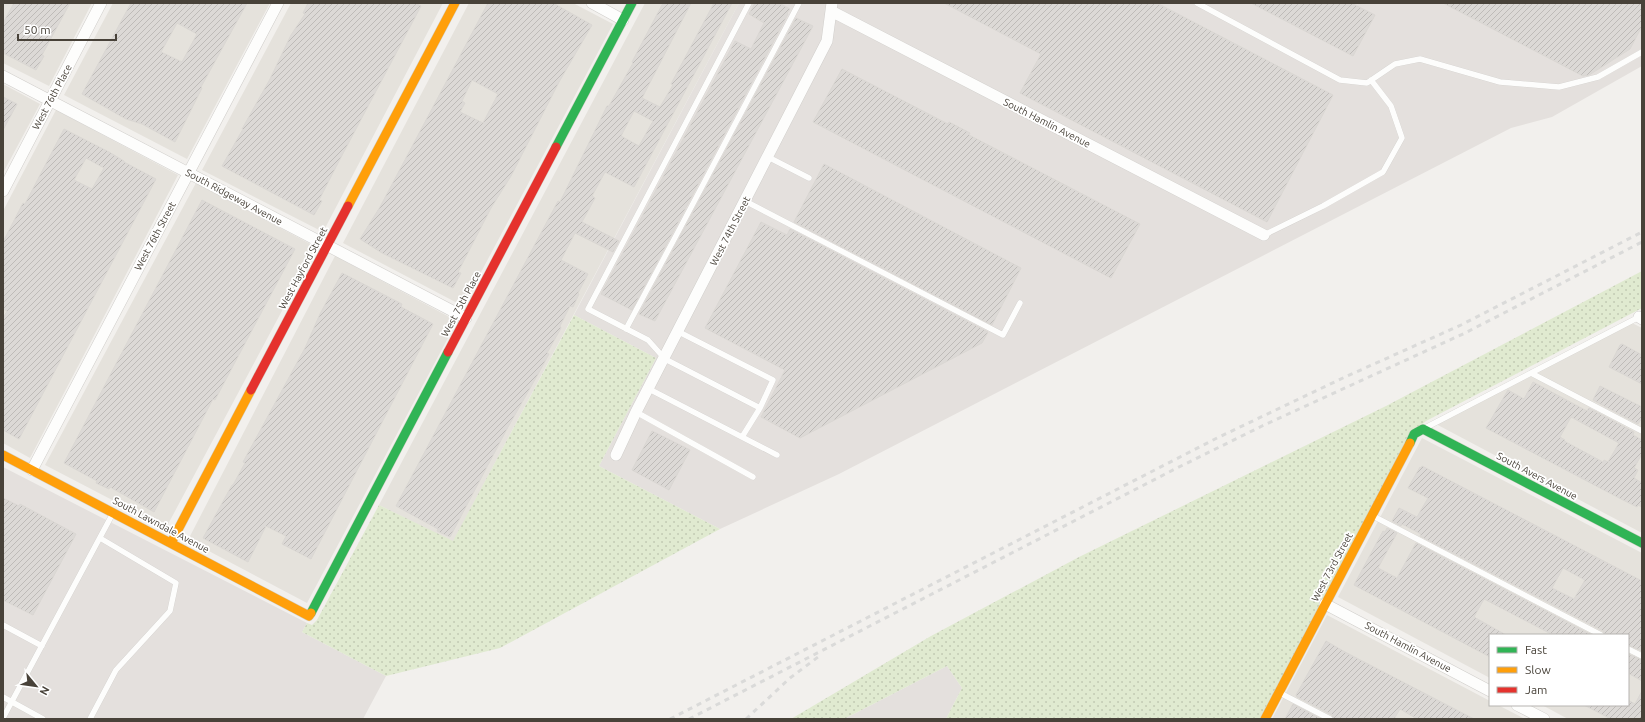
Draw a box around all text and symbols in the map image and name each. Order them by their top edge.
scale bar [18,16,116,42]
text: 50 m [24,23,51,36]
street label: West 76th Place [30,63,74,131]
street label: South Hamlin Avenue [1002,96,1092,150]
street label: South Ridgeway Avenue [184,167,284,227]
street label: West 74th Street [708,194,752,267]
street label: West 76th Street [132,200,178,272]
street label: West Hayford Street [277,225,329,311]
street label: West 75th Place [439,270,483,338]
street label: South Avers Avenue [1495,450,1579,502]
street label: South Lawndale Avenue [111,495,211,555]
street label: West 73rd Street [1309,531,1355,603]
street label: South Hamlin Avenue [1363,620,1453,674]
legend [1489,634,1629,706]
text: Fast [1525,643,1547,656]
text: Slow [1525,663,1551,676]
north arrow [16,666,56,706]
text: Jam [1525,683,1547,696]
text: N [38,684,52,697]

